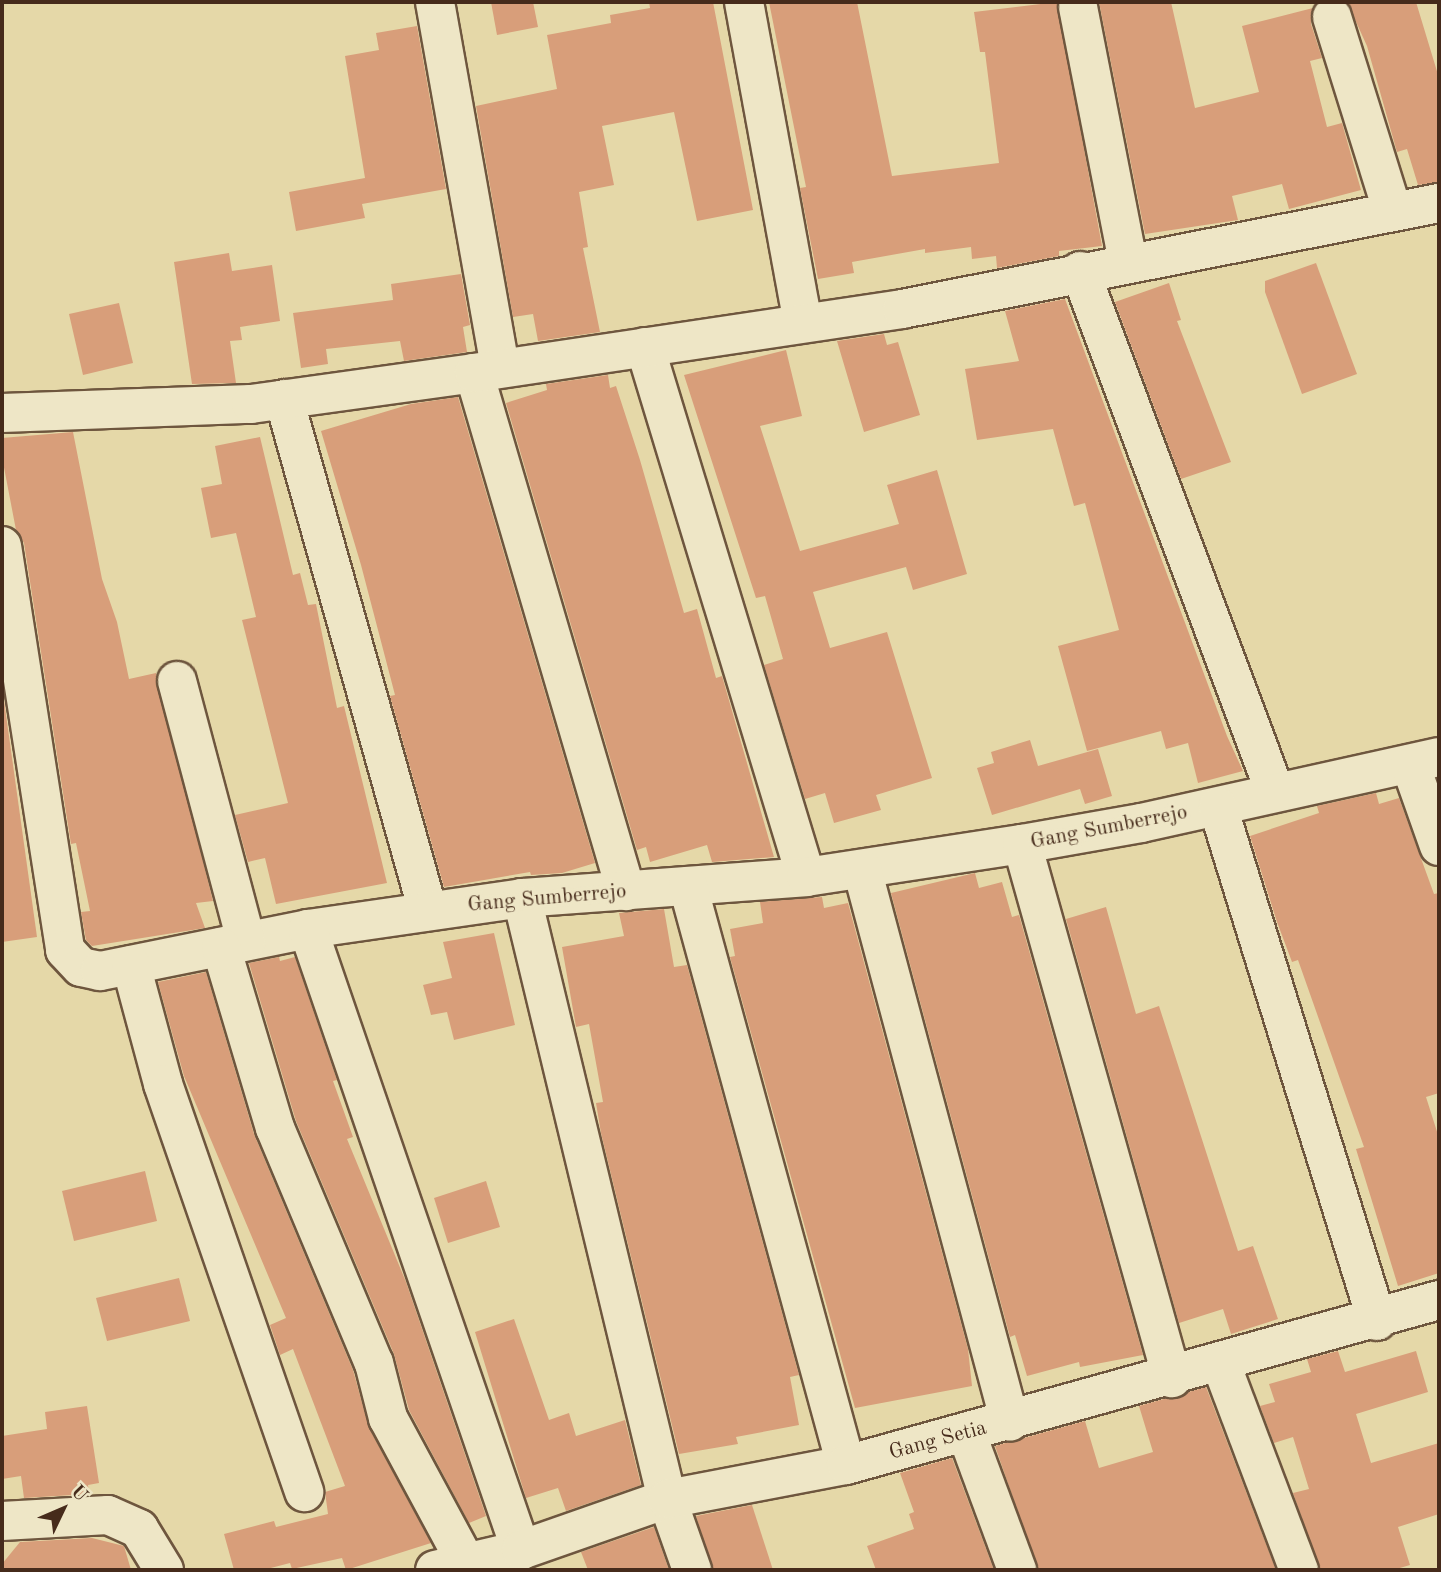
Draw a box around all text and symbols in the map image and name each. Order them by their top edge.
street label: Gang Sumberrejo [1028,800,1190,856]
street label: Gang Sumberrejo [467,880,627,918]
street label: Gang Setia [886,1416,990,1466]
north arrow [28,1474,98,1544]
text: U [66,1482,91,1506]

